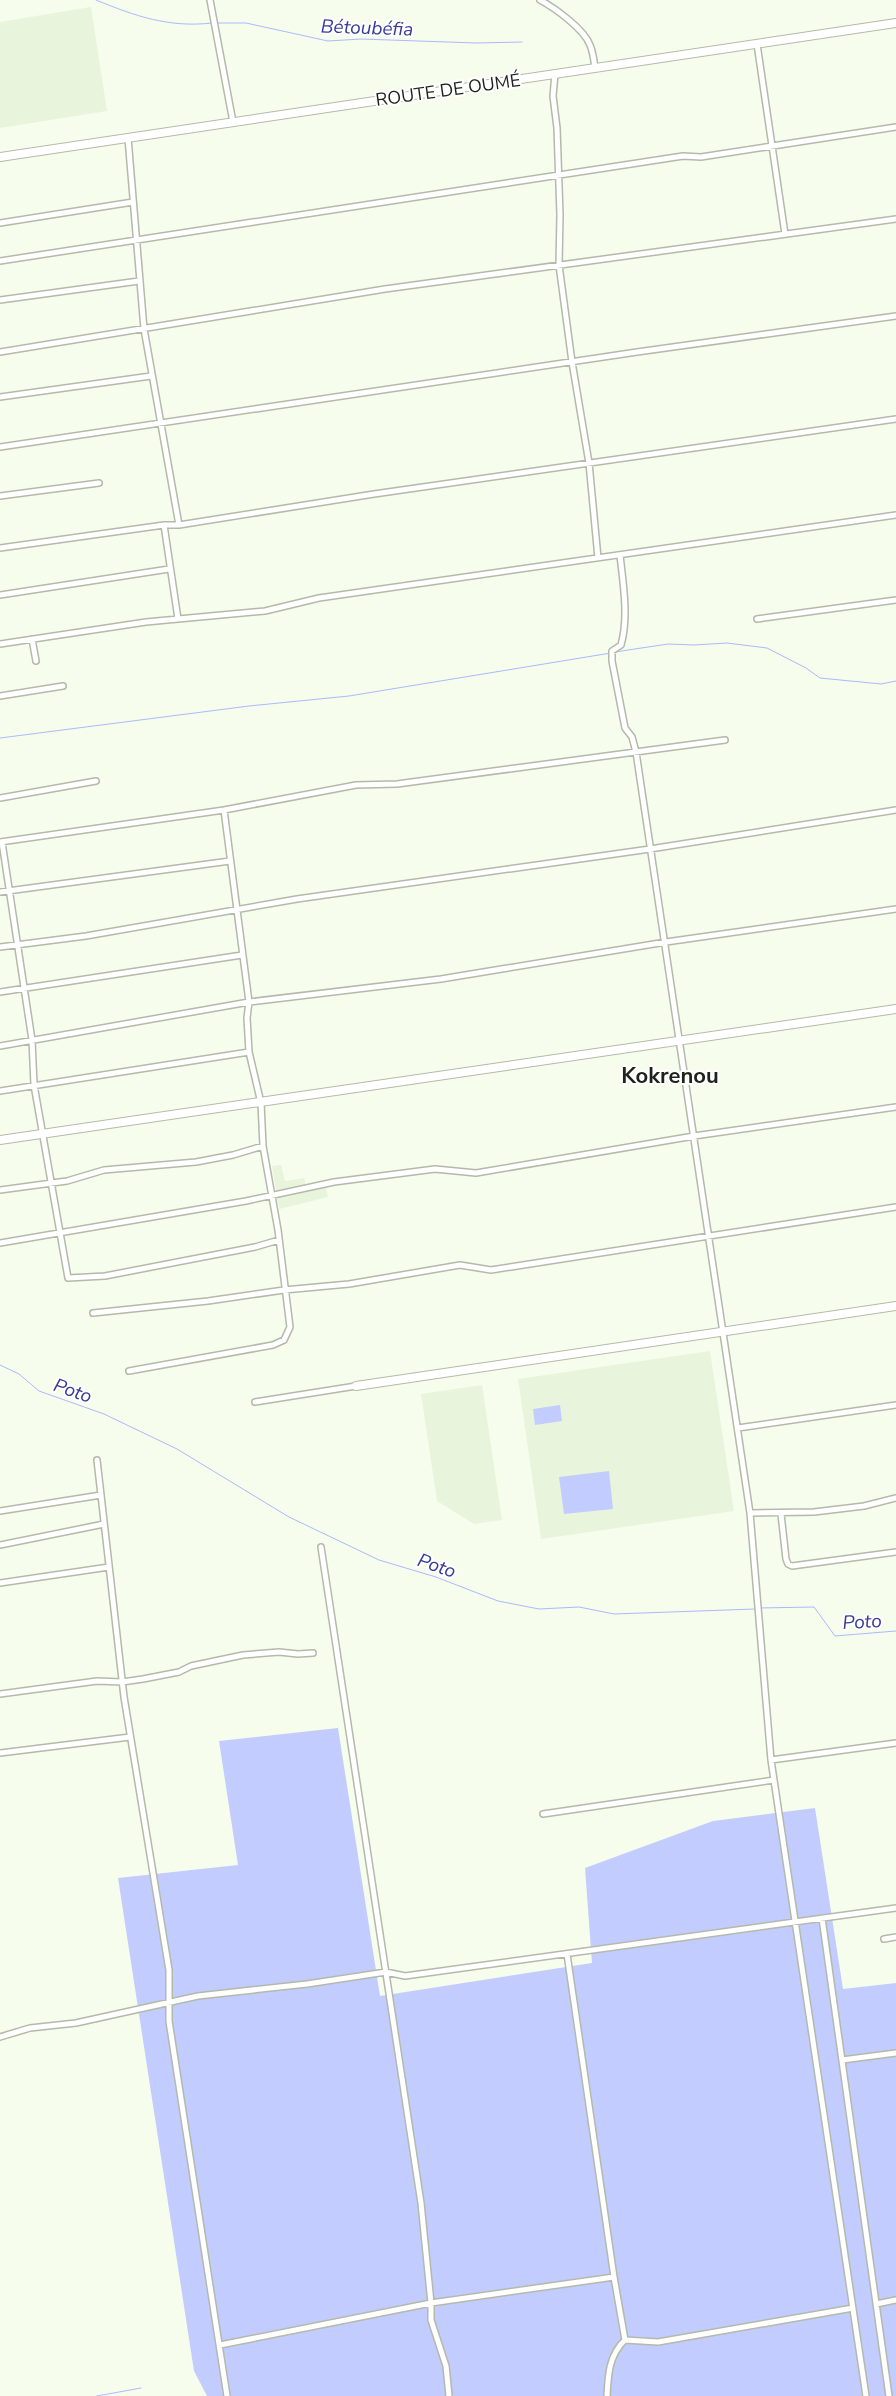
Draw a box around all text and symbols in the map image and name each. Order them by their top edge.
water label: Bétoubéfia [320,13,414,43]
street label: ROUTE DE OUMÉ [374,68,522,112]
district label: Kokrenou [621,1061,719,1091]
water label: Poto [50,1372,95,1410]
water label: Poto [414,1547,459,1585]
water label: Poto [842,1608,882,1636]

